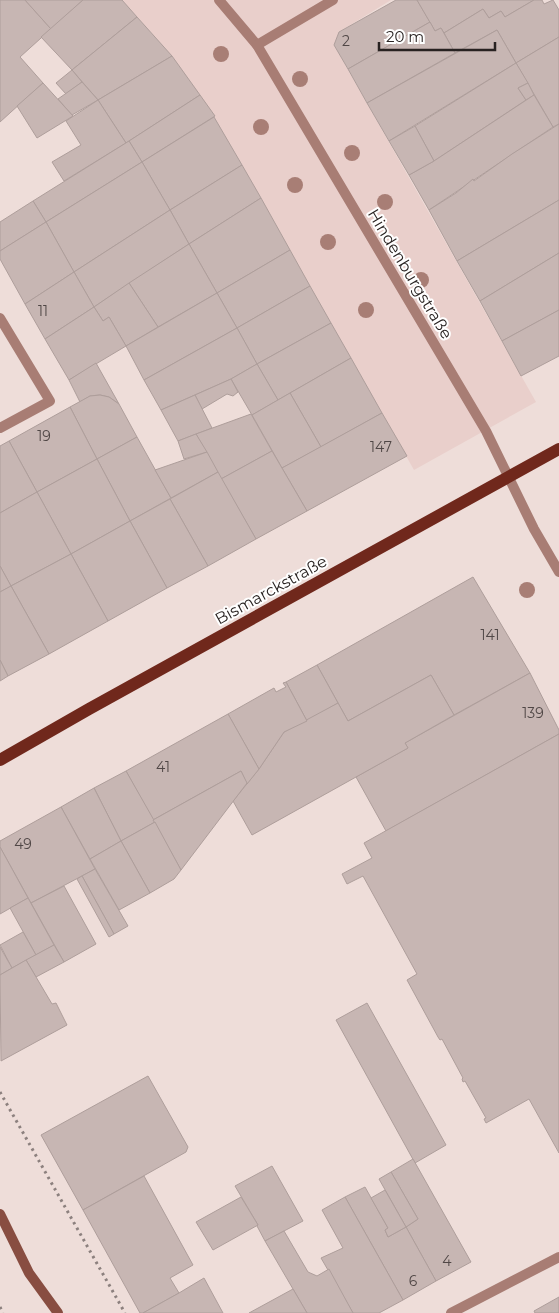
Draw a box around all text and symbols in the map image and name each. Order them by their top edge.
scale bar [379,20,495,52]
text: 20 m [386,27,424,46]
house number: 2 [342,32,350,50]
street label: Hindenburgstraße [364,206,456,342]
house number: 11 [38,302,48,320]
house number: 19 [37,427,51,445]
house number: 147 [370,438,392,456]
street label: Bismarckstraße [212,551,330,629]
house number: 141 [480,626,500,644]
house number: 139 [522,704,544,722]
house number: 41 [156,758,170,776]
house number: 49 [14,835,32,853]
house number: 4 [442,1252,452,1270]
house number: 6 [409,1272,418,1290]

